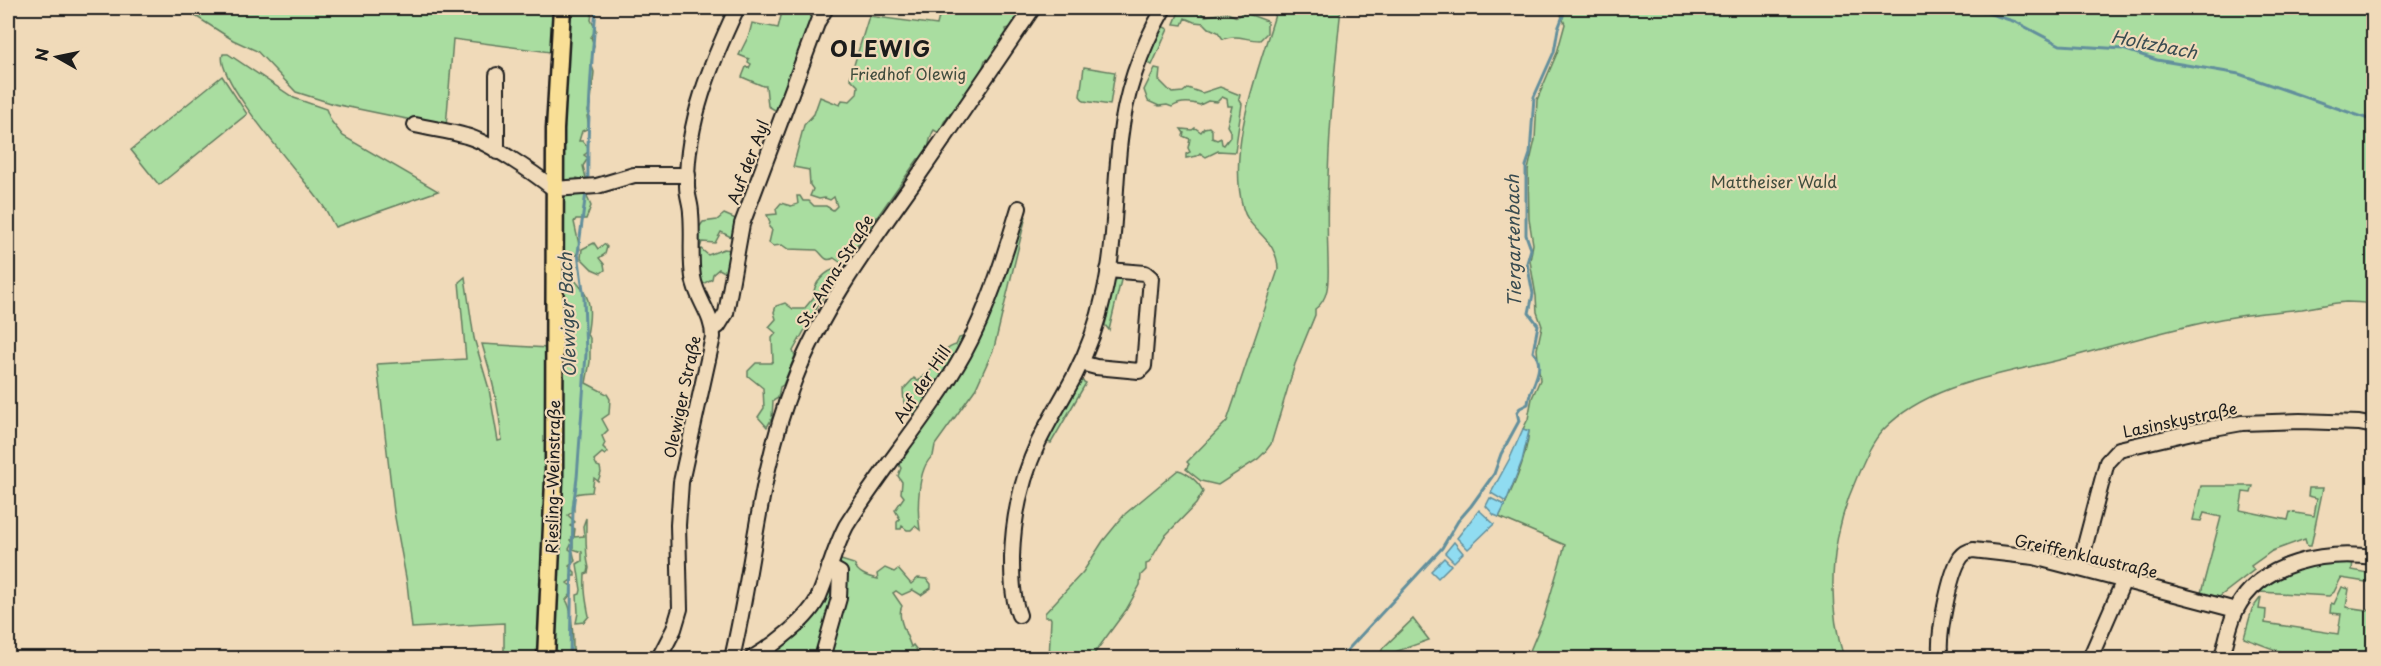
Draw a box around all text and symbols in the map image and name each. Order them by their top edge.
water label: Holtzbach [2109,22,2200,65]
north arrow [27,27,87,87]
district label: OLEWIG [830,31,932,64]
text: N [28,46,54,63]
park label: Friedhof Olewig [849,61,967,85]
street label: Auf der Ayl [720,116,774,207]
park label: Mattheiser Wald [1711,169,1837,193]
water label: Tiergartenbach [1498,174,1527,308]
street label: St.-Anna-Straße [790,209,879,332]
water label: Olewiger Bach [551,252,582,378]
street label: Olewiger Straße [656,333,706,460]
street label: Auf der Hill [886,340,956,427]
street label: Lasinskystraße [2120,395,2239,443]
street label: Riesling-Weinstraße [539,400,565,554]
street label: Greiffenklaustraße [2012,527,2160,583]

